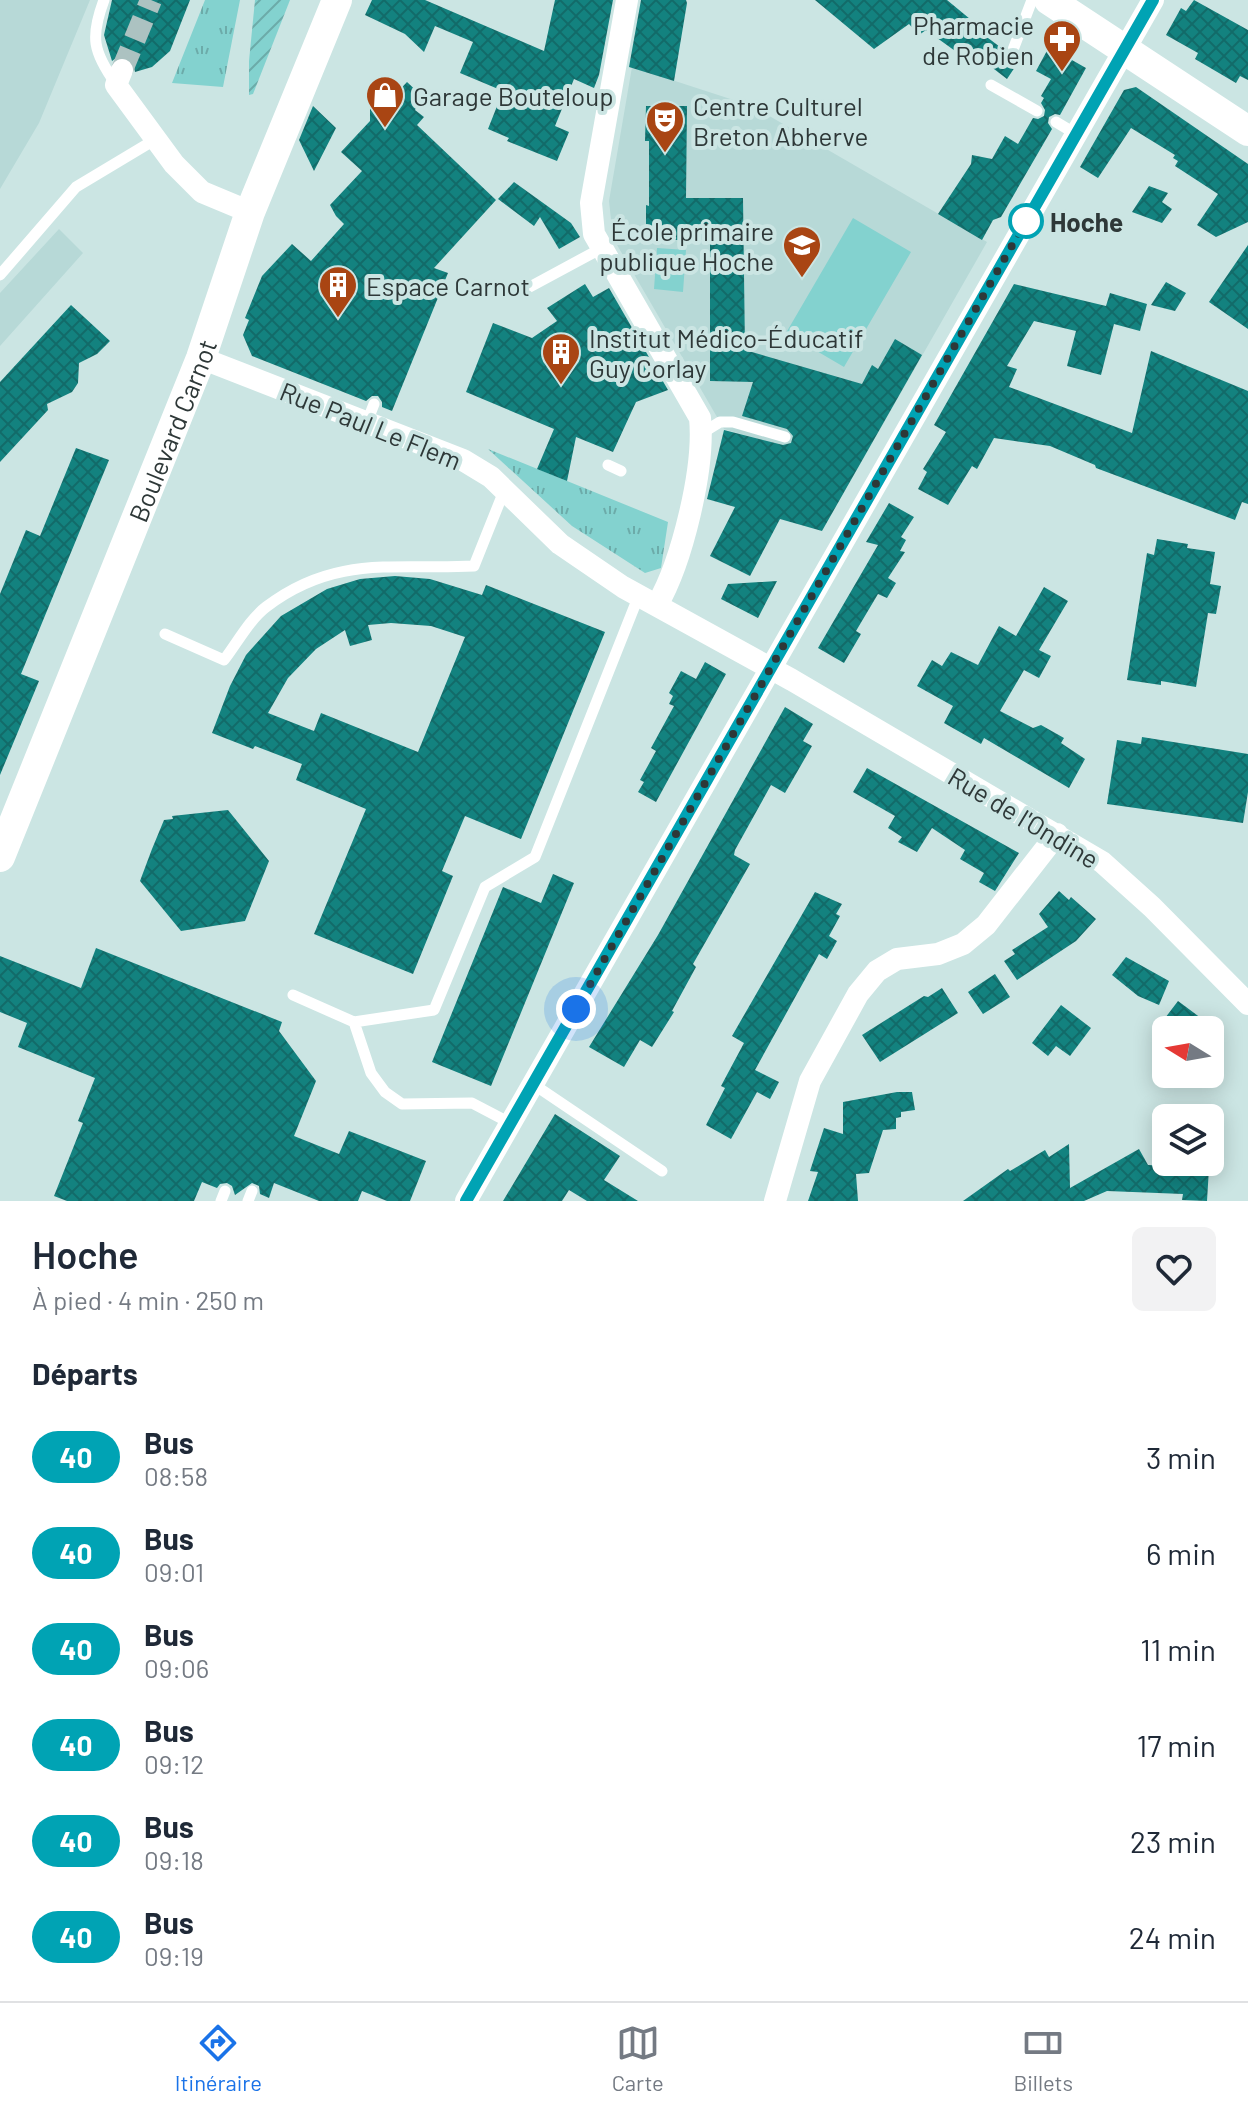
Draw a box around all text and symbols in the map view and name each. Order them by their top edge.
place label: Pharmacie de Robien [913,9,1034,70]
pharmacy icon: Pharmacie de Robien [1041,18,1083,73]
shop icon: Garage Bouteloup [364,74,406,129]
place label: Garage Bouteloup [413,80,614,111]
place label: Centre Culturel Breton Abherve [693,90,868,151]
theatre icon: Centre Culturel Breton Abherve [644,99,686,154]
marker: Hoche [1009,204,1043,238]
place label: Hoche [1050,206,1123,237]
place label: École primaire publique Hoche [599,215,774,276]
school or university icon: École primaire publique Hoche [781,224,823,279]
building icon: Espace Carnot [317,264,359,319]
place label: Espace Carnot [366,270,530,301]
place label: Institut Médico-Éducatif Guy Corlay [589,322,863,383]
building icon: Institut Médico-Éducatif Guy Corlay [540,331,582,386]
street label: Boulevard Carnot [121,335,222,526]
street label: Rue Paul Le Flem [276,375,466,475]
street label: Rue de l'Ondine [943,760,1105,874]
your location [556,989,596,1029]
north arrow [1152,1016,1224,1088]
map controls [1152,1016,1224,1176]
button: layers [1152,1104,1224,1176]
button: heart [1132,1227,1216,1311]
text: Hoche [32,1231,139,1277]
text: À pied · 4 min · 250 m [32,1284,264,1315]
text: Départs [32,1355,138,1391]
text: Bus [144,1424,194,1460]
text: 3 min [1146,1439,1216,1475]
text: 40 [60,1440,92,1474]
text: 08:58 [144,1460,208,1491]
text: Bus [144,1520,194,1556]
text: 6 min [1146,1535,1216,1571]
text: 40 [60,1536,92,1570]
text: 09:01 [144,1556,204,1587]
text: Bus [144,1616,194,1652]
text: 11 min [1140,1631,1216,1667]
text: 40 [60,1632,92,1666]
text: 09:06 [144,1652,209,1683]
text: Bus [144,1712,194,1748]
text: 17 min [1137,1727,1216,1763]
text: 40 [60,1728,92,1762]
text: 09:12 [144,1748,204,1779]
text: Bus [144,1808,194,1844]
text: 23 min [1130,1823,1216,1859]
text: 40 [60,1824,92,1858]
text: 09:18 [144,1844,204,1875]
text: Bus [144,1904,194,1940]
text: 24 min [1129,1919,1216,1955]
text: 40 [60,1920,92,1954]
text: 09:19 [144,1940,204,1971]
tab: Itinéraire [175,2021,262,2095]
tab: Carte [612,2021,664,2095]
tab: Billets [1013,2021,1073,2095]

